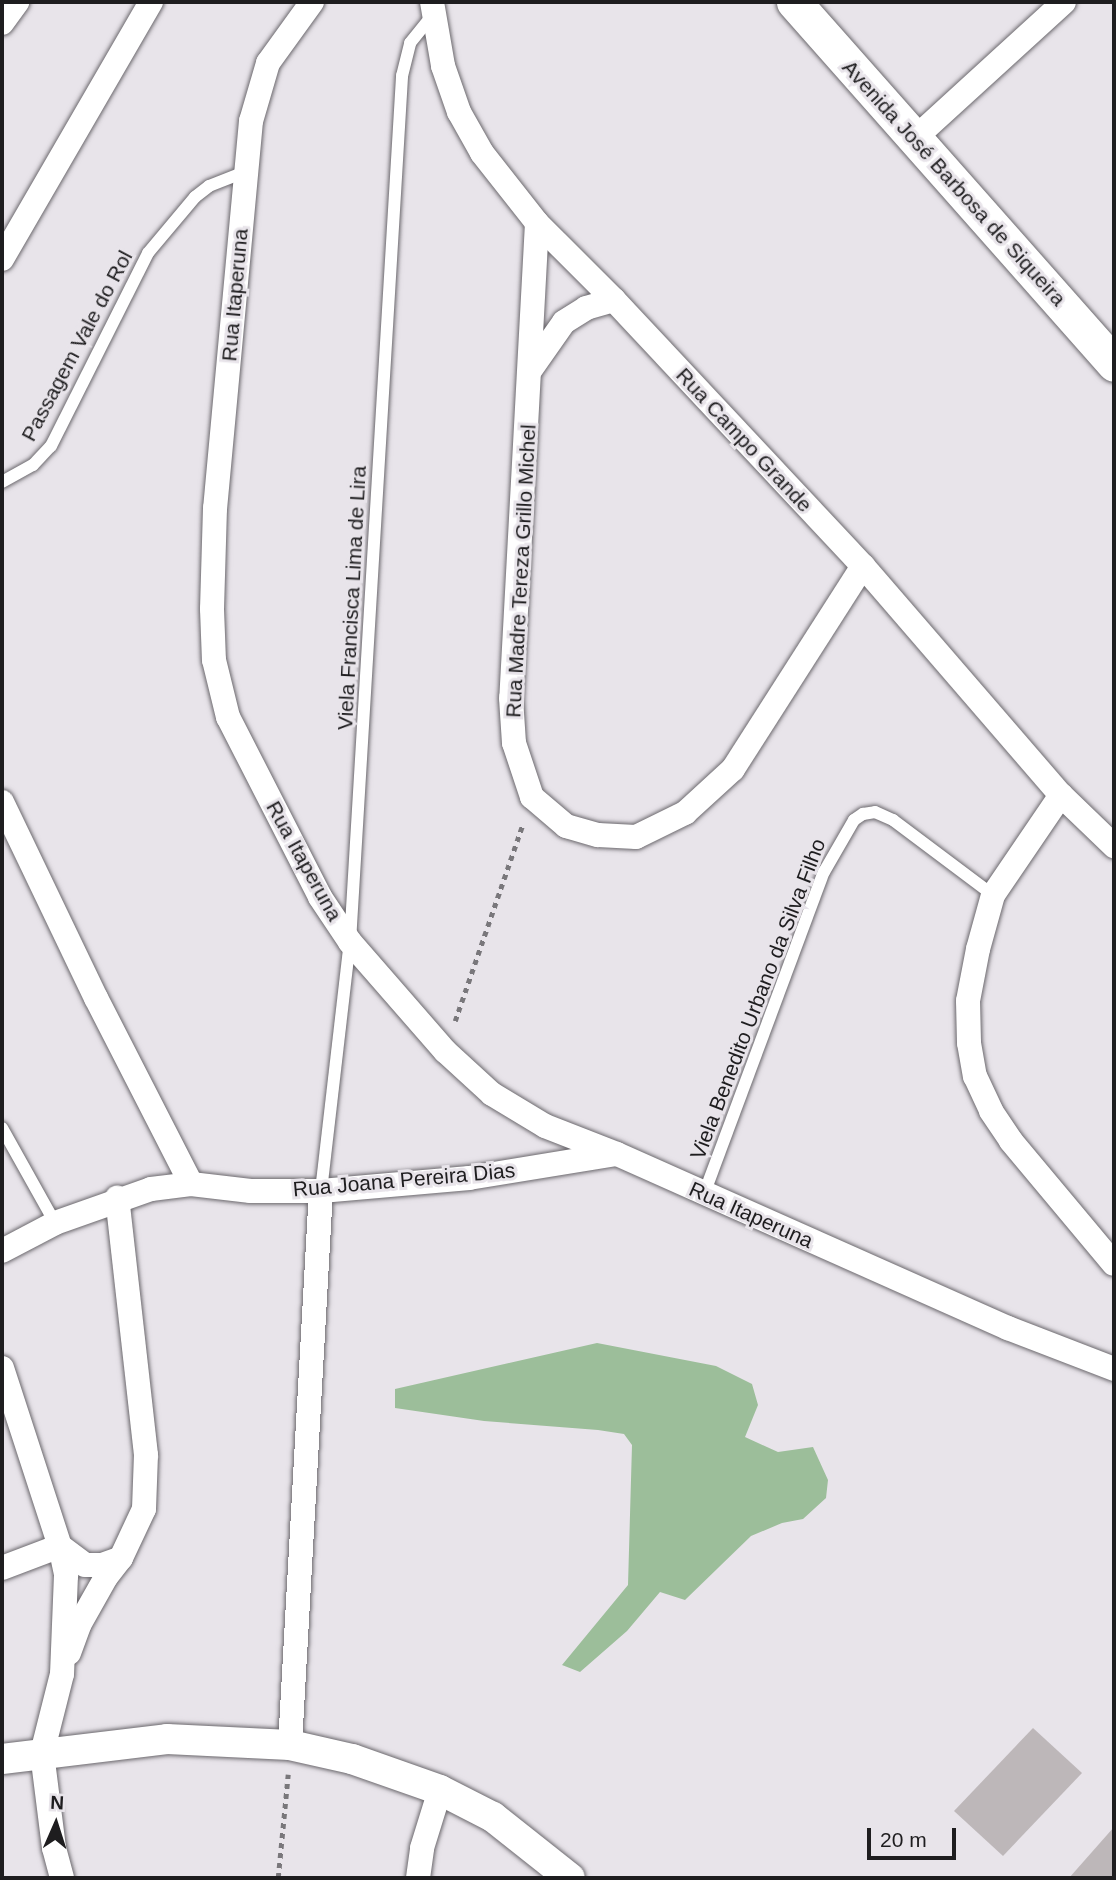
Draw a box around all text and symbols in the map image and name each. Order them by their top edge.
street label: Avenida José Barbosa de Siqueira [837,55,1071,311]
street label: Rua Itaperuna [217,228,253,362]
street label: Passagem Vale do Rol [16,246,138,446]
street label: Rua Campo Grande [671,363,817,517]
street label: Rua Madre Tereza Grillo Michel [501,423,541,719]
street label: Viela Francisca Lima de Lira [332,465,372,731]
street label: Rua Itaperuna [261,797,347,925]
street label: Viela Benedito Urbano da Silva Filho [685,835,831,1163]
street label: Rua Joana Pereira Dias [292,1158,516,1202]
street label: Rua Itaperuna [685,1176,817,1254]
north arrow [21,1789,91,1859]
text: N [50,1792,65,1813]
scale bar [871,1814,960,1858]
text: 20 m [880,1828,927,1851]

